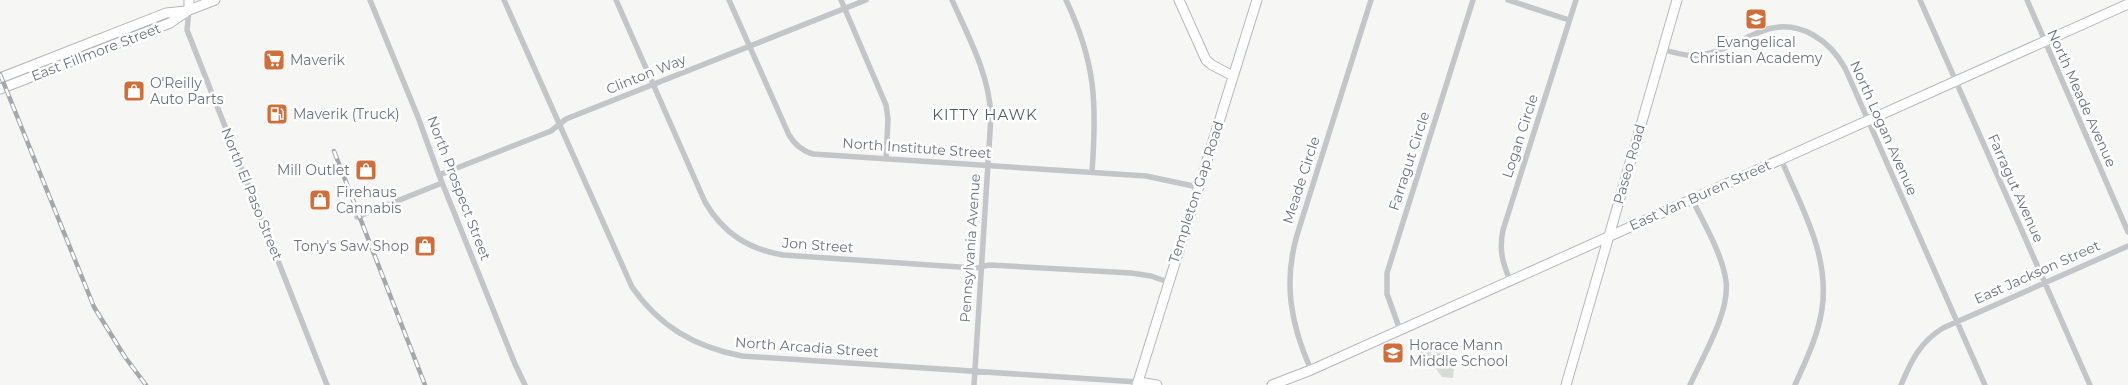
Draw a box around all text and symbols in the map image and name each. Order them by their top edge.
school or university icon: Evangelical Christian Academy [1744,7,1768,31]
street label: East Fillmore Street [29,19,164,85]
street label: North Meade Avenue [2043,26,2121,170]
place label: Evangelical Christian Academy [1690,33,1823,67]
supermarket icon: Maverik [262,48,286,72]
street label: Clinton Way [603,50,689,98]
place label: Maverik [290,51,346,69]
street label: North Logan Avenue [1846,58,1922,198]
place label: O'Reilly Auto Parts [150,74,224,108]
shop icon: O'Reilly Auto Parts [122,79,146,103]
street label: Logan Circle [1498,92,1542,180]
fuel station icon: Maverik (Truck) [265,102,289,126]
place label: Maverik (Truck) [293,105,400,123]
district label: KITTY HAWK [932,105,1038,124]
street label: Farragut Circle [1385,109,1433,213]
street label: North Prospect Street [423,113,495,263]
street label: Templeton Gap Road [1165,119,1227,265]
street label: Paseo Road [1609,122,1649,206]
street label: North El Paso Street [217,125,287,263]
street label: Farragut Avenue [1984,131,2048,245]
street label: North Institute Street [842,134,993,162]
street label: Meade Circle [1278,134,1324,226]
street label: East Van Buren Street [1626,155,1774,234]
shop icon: Mill Outlet [354,158,378,182]
place label: Mill Outlet [277,161,350,179]
street label: Pennsylvania Avenue [956,173,984,323]
place label: Firehaus Cannabis [336,183,402,217]
shop icon: Firehaus Cannabis [308,188,332,212]
street label: Jon Street [781,233,854,256]
shop icon: Tony's Saw Shop [413,234,437,258]
street label: East Jackson Street [1971,236,2103,308]
place label: Tony's Saw Shop [294,237,409,255]
street label: North Arcadia Street [735,333,880,361]
place label: Horace Mann Middle School [1409,336,1508,370]
school or university icon: Horace Mann Middle School [1381,341,1405,365]

